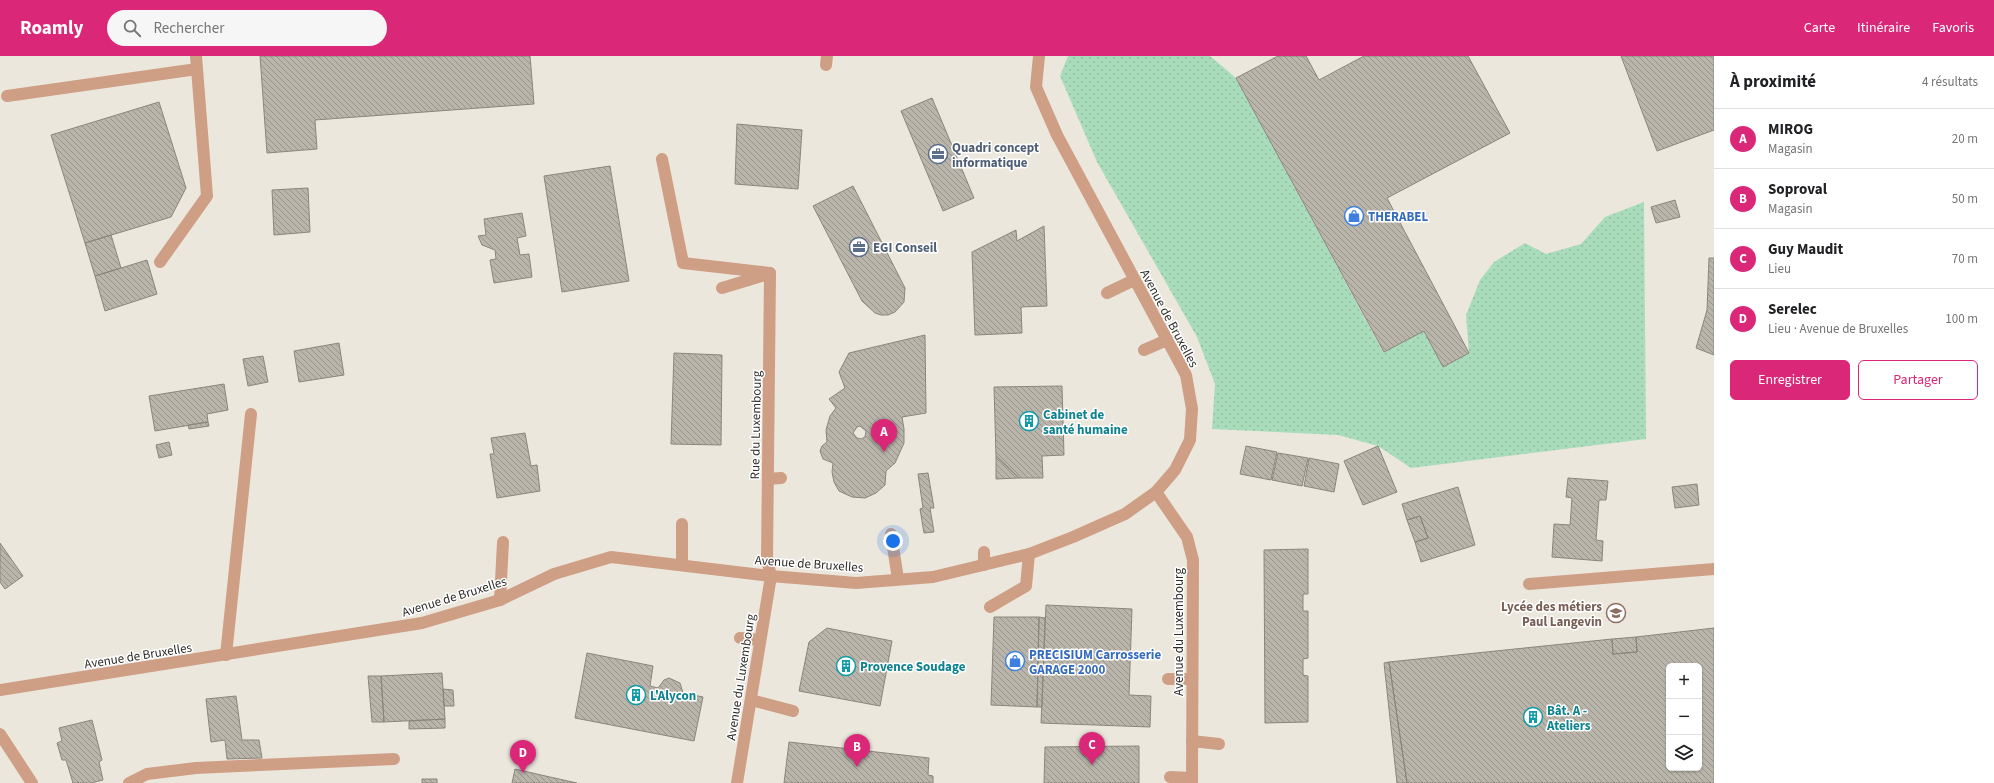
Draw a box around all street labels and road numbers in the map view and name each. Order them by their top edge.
street label: Avenue de Bruxelles [1136,266,1203,371]
street label: Rue du Luxembourg [746,370,766,480]
street label: Avenue de Bruxelles [754,551,864,577]
street label: Avenue du Luxembourg [1170,568,1188,696]
street label: Avenue de Bruxelles [400,572,509,621]
street label: Avenue du Luxembourg [722,612,760,742]
street label: Avenue de Bruxelles [83,639,194,673]

